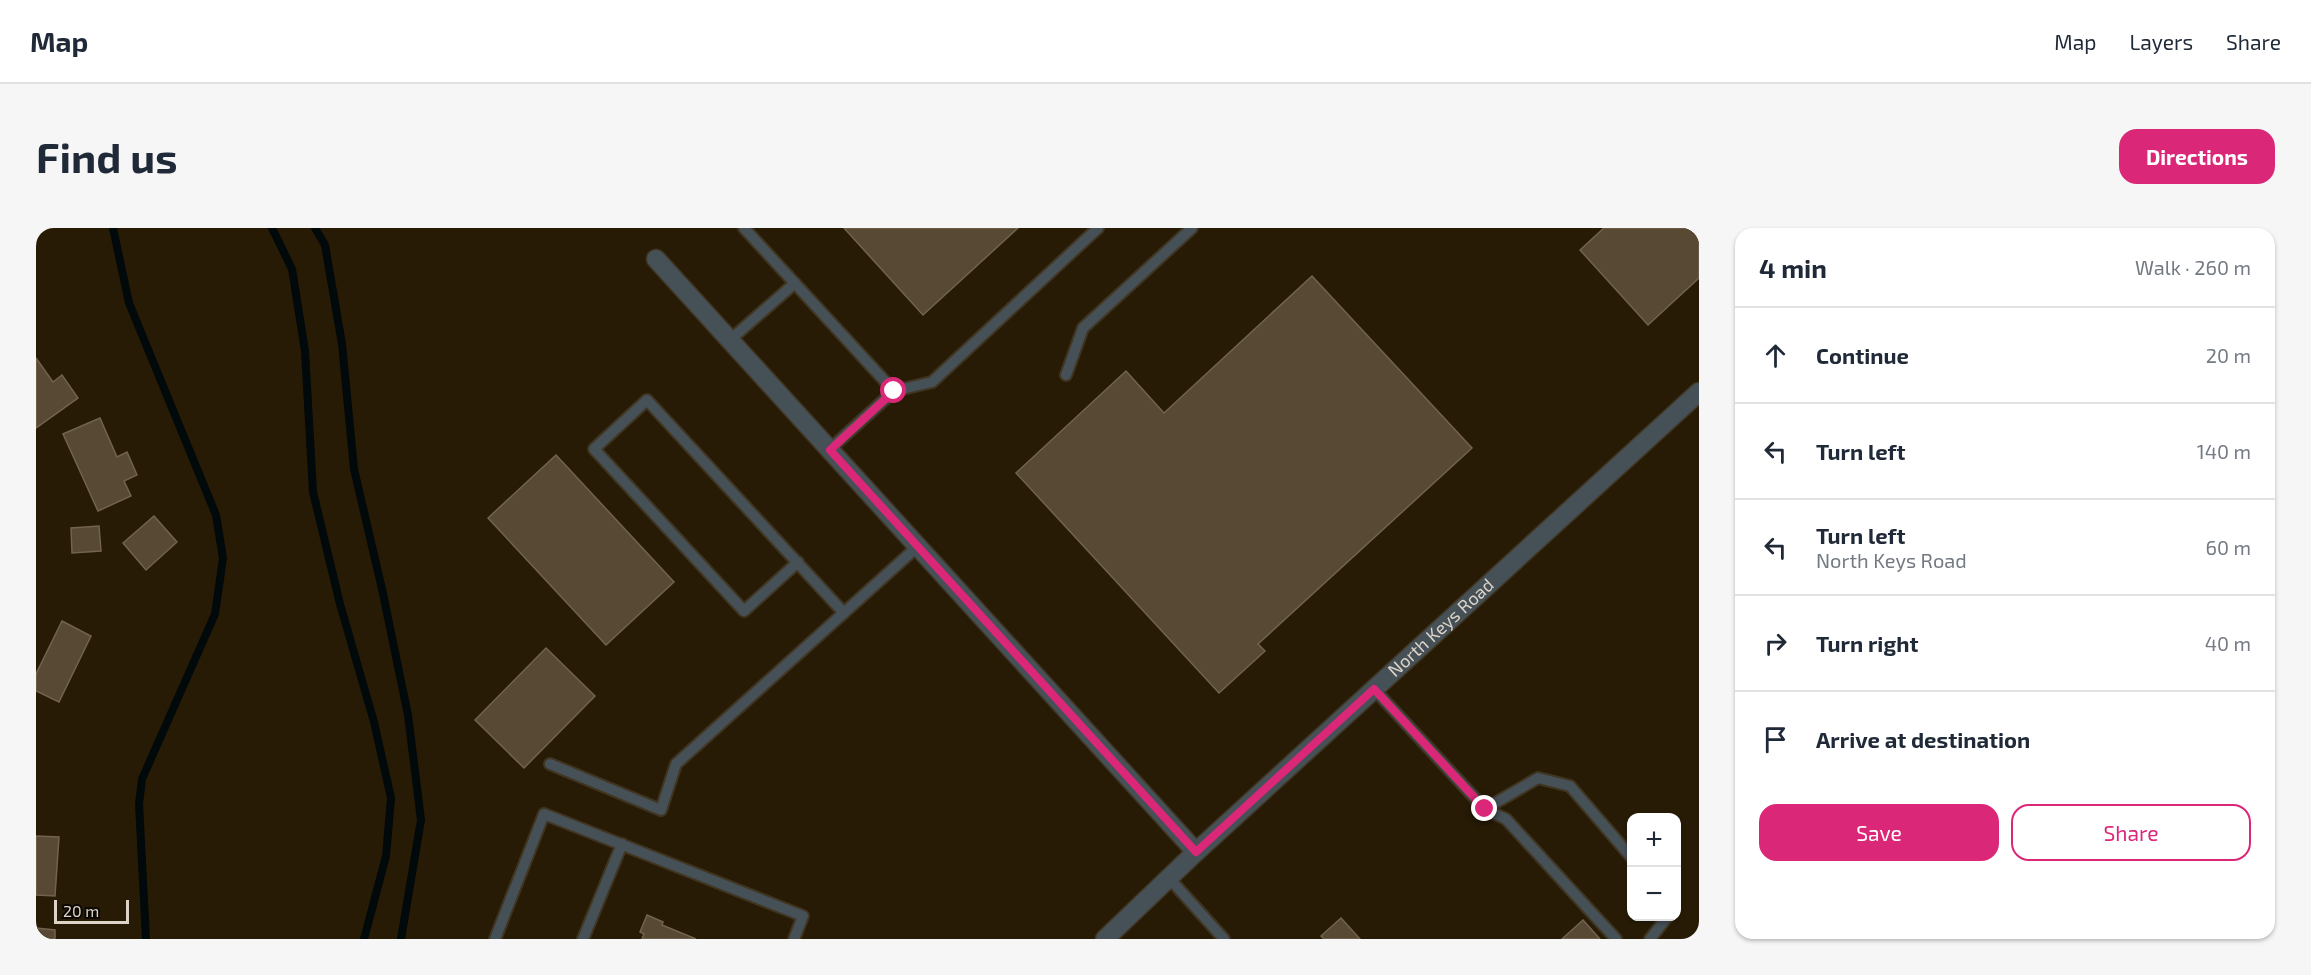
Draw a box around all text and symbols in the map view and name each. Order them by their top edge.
text: Map [30,24,88,58]
text: Map [2054,29,2096,54]
text: Layers [2129,29,2193,54]
text: Share [2226,29,2281,54]
button: Directions [2119,129,2275,184]
text: Find us [36,131,178,181]
text: 4 min [1759,252,1827,283]
text: Walk · 260 m [2135,255,2251,279]
icon: ahead [1759,339,1792,372]
text: Continue [1816,342,1909,368]
text: 20 m [2206,343,2251,367]
route start [880,377,906,403]
icon: left [1759,435,1792,468]
text: Turn left [1816,438,1905,464]
text: 140 m [2197,439,2251,463]
text: Turn left [1816,522,1905,548]
icon: left [1759,531,1792,564]
text: 60 m [2206,535,2251,559]
text: North Keys Road [1816,548,1967,572]
street label: North Keys Road [1383,573,1498,681]
icon: right [1759,627,1792,660]
text: Turn right [1816,630,1918,656]
text: 40 m [2205,631,2251,655]
icon: arrive [1759,723,1792,756]
text: Arrive at destination [1816,726,2030,752]
route end [1471,795,1497,821]
button: Save [1759,804,1999,861]
button: Share [2011,804,2251,861]
map controls [1627,813,1681,921]
button: + [1627,813,1681,867]
button: − [1627,867,1681,921]
scale bar [54,897,129,924]
text: 20 m [63,901,99,920]

